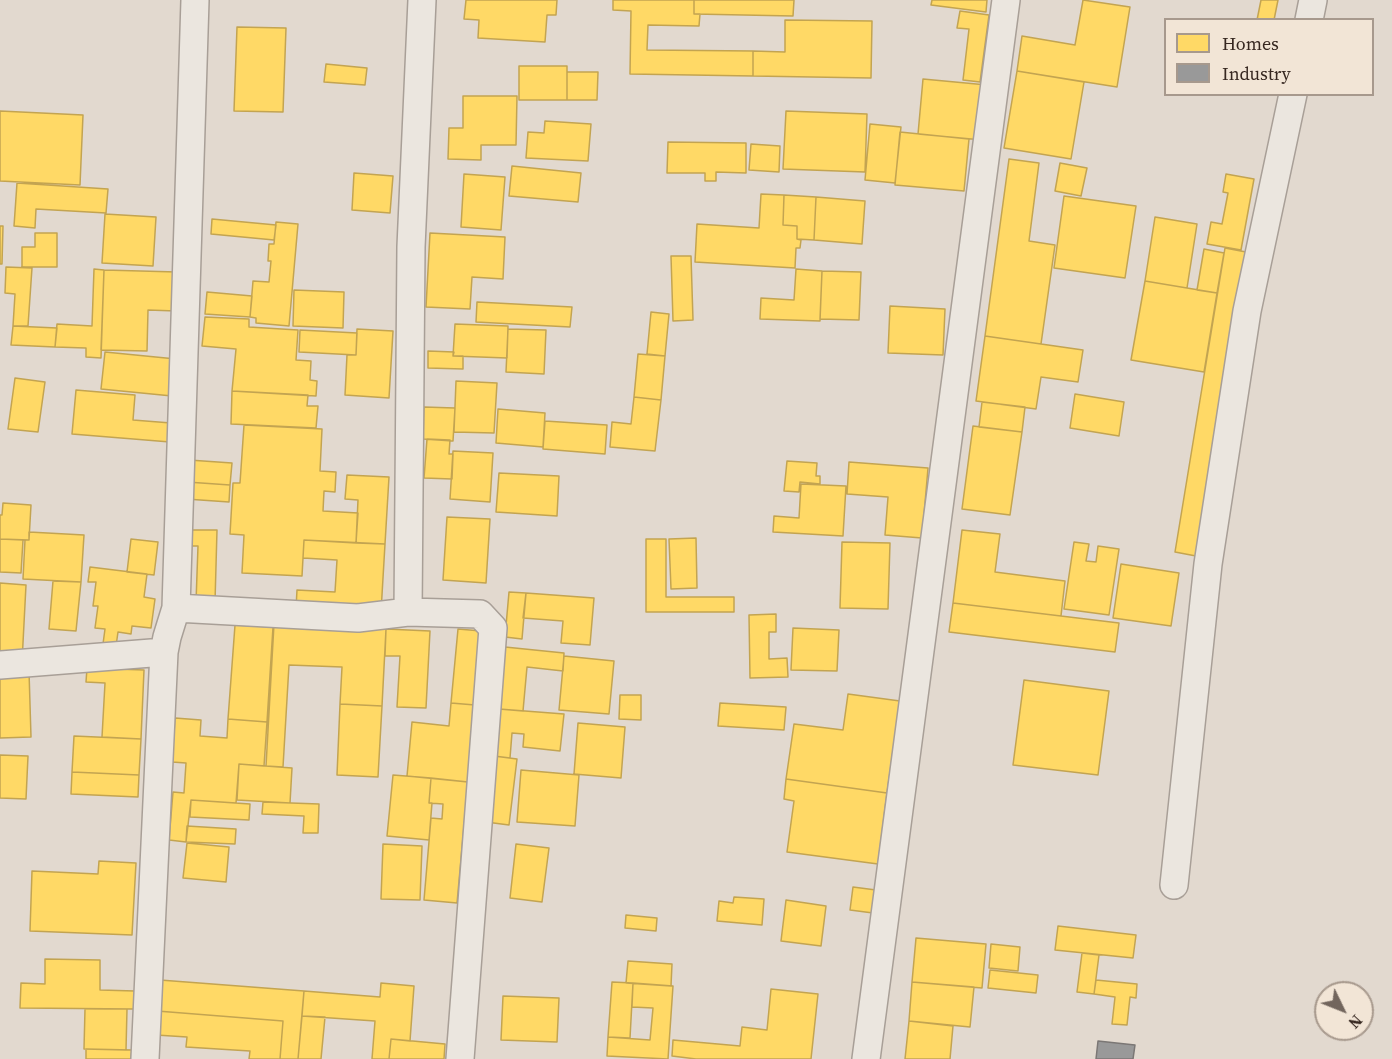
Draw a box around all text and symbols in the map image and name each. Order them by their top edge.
legend [1164,18,1374,96]
text: Homes [1222,31,1279,56]
text: Industry [1222,61,1291,86]
north arrow [1314,981,1374,1041]
text: N [1344,1010,1368,1034]

